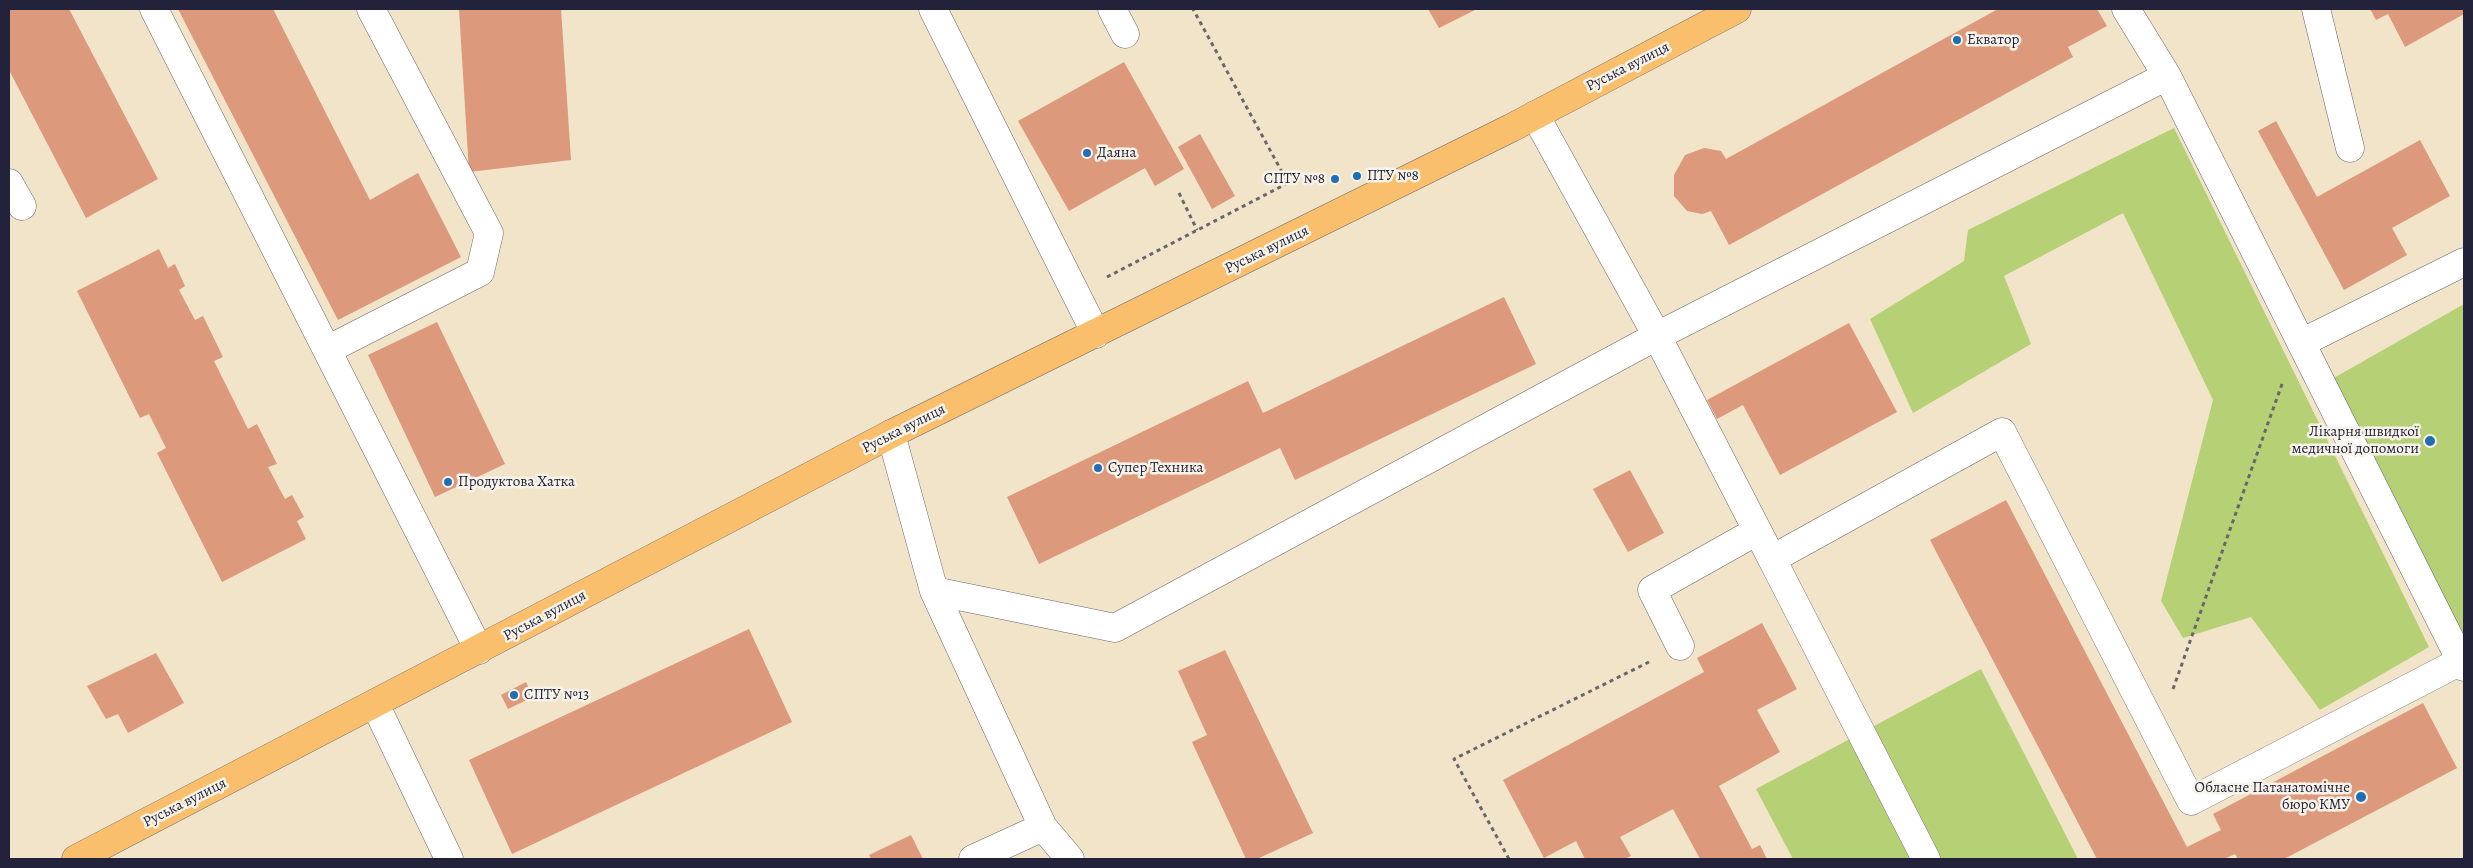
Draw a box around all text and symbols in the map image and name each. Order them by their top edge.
place label: Екватор [1967,31,2019,49]
marker: Екватор [1951,34,1963,46]
street label: Руська вулиця [1583,38,1673,96]
place label: Даяна [1097,144,1136,162]
marker: Даяна [1081,147,1093,159]
place label: ПТУ №8 [1367,167,1419,185]
place label: СПТУ №8 [1264,170,1325,188]
marker: ПТУ №8 [1351,170,1363,182]
marker: СПТУ №8 [1329,173,1341,185]
street label: Руська вулиця [1222,222,1312,278]
street label: Руська вулиця [859,400,949,458]
place label: Лікарня швидкої медичної допомоги [2292,423,2419,458]
marker: Лікарня швидкої медичної допомоги [2423,434,2437,448]
place label: Супер Техника [1108,459,1203,477]
marker: Супер Техника [1092,462,1104,474]
place label: Продуктова Хатка [458,473,575,491]
marker: Продуктова Хатка [442,476,454,488]
street label: Руська вулиця [501,587,589,645]
place label: СПТУ №13 [524,686,589,704]
marker: СПТУ №13 [508,689,520,701]
street label: Руська вулиця [140,774,230,832]
place label: Обласне Патанатомічне бюро КМУ [2195,779,2350,814]
marker: Обласне Патанатомічне бюро КМУ [2354,790,2368,804]

